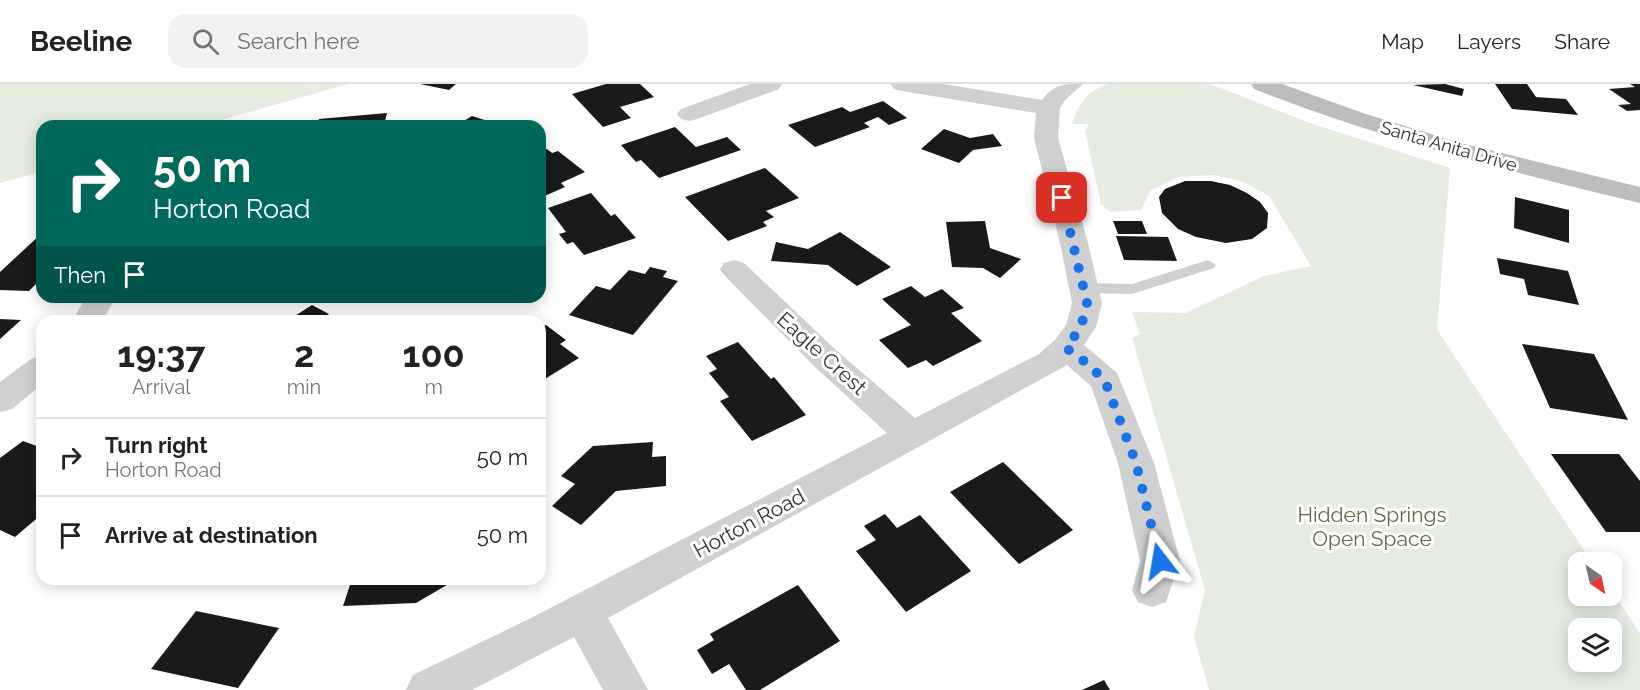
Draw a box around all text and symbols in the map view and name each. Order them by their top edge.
search box [168,14,588,68]
text: Beeline [30,25,132,58]
icon: search [189,25,222,58]
text: Search here [237,28,359,54]
text: Map [1381,29,1424,54]
text: Layers [1457,29,1521,54]
text: Share [1554,29,1610,54]
street label: Santa Anita Drive [1378,116,1520,176]
text: 50 m [153,143,251,192]
icon: right [54,144,132,222]
pin [1036,172,1087,223]
icon: arrive [1045,181,1078,214]
text: Horton Road [153,193,311,224]
icon: arrive [118,258,151,291]
text: Then [54,262,106,288]
street label: Eagle Crest [772,306,872,400]
text: 19:37 [117,333,206,375]
text: 2 [294,333,314,375]
text: 100 [403,333,465,375]
text: Arrival [132,375,191,399]
text: min [287,375,321,399]
text: m [424,375,443,399]
text: Turn right [105,432,208,458]
icon: right [54,441,87,474]
text: 50 m [477,444,528,470]
text: Horton Road [105,458,222,482]
street label: Horton Road [689,483,809,563]
park label: Hidden Springs Open Space [1297,502,1447,551]
icon: arrive [54,519,87,552]
text: Arrive at destination [105,522,318,548]
text: 50 m [477,522,528,548]
position arrow [1128,529,1192,593]
north arrow [1568,552,1622,606]
map controls [1568,552,1622,672]
button: layers [1568,618,1622,672]

